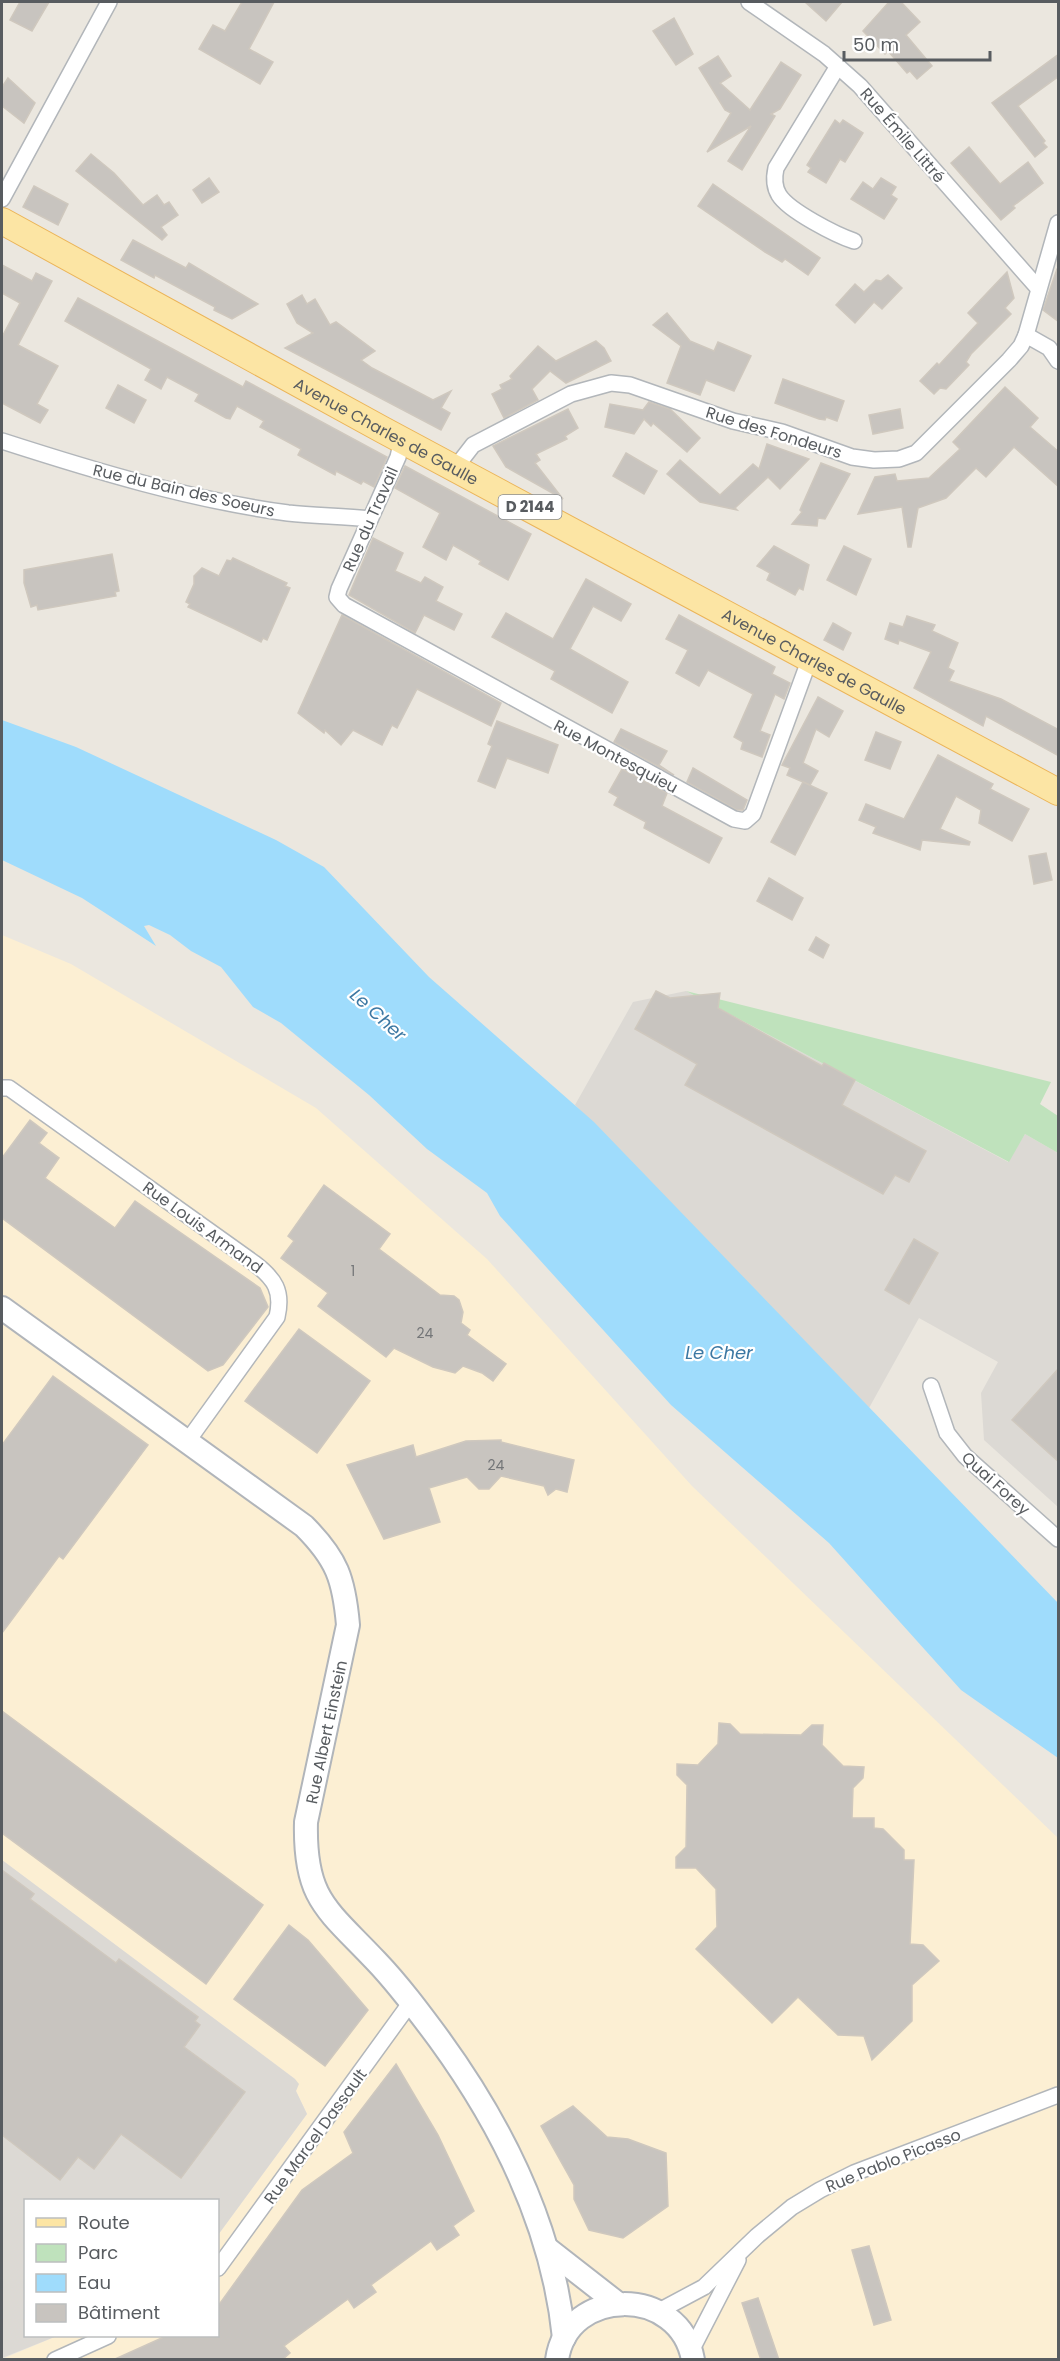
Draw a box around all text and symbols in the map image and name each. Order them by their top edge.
scale bar [844,24,990,62]
text: 50 m [853,32,899,57]
street label: Rue Émile Littré [855,83,950,188]
street label: Avenue Charles de Gaulle [290,372,482,491]
street label: Rue des Fondeurs [703,401,845,464]
street label: Rue du Bain des Soeurs [91,458,277,523]
street label: Rue du Travail [337,463,404,575]
road number: D 2144 [498,495,562,519]
street label: Avenue Charles de Gaulle [718,603,911,721]
street label: Rue Montesquieu [550,714,682,799]
water label: Le Cher [345,983,413,1047]
street label: Rue Louis Armand [138,1176,267,1279]
house number: 1 [351,1261,355,1281]
house number: 24 [417,1323,434,1343]
water label: Le Cher [685,1340,754,1365]
street label: Quai Forey [956,1446,1035,1520]
house number: 24 [488,1455,505,1475]
street label: Rue Albert Einstein [300,1658,353,1806]
street label: Rue Marcel Dassault [258,2064,372,2209]
street label: Rue Pablo Picasso [822,2123,964,2198]
legend [24,2199,219,2337]
text: Route [78,2210,130,2235]
text: Parc [78,2240,118,2265]
text: Eau [78,2270,111,2295]
text: Bâtiment [78,2300,160,2325]

